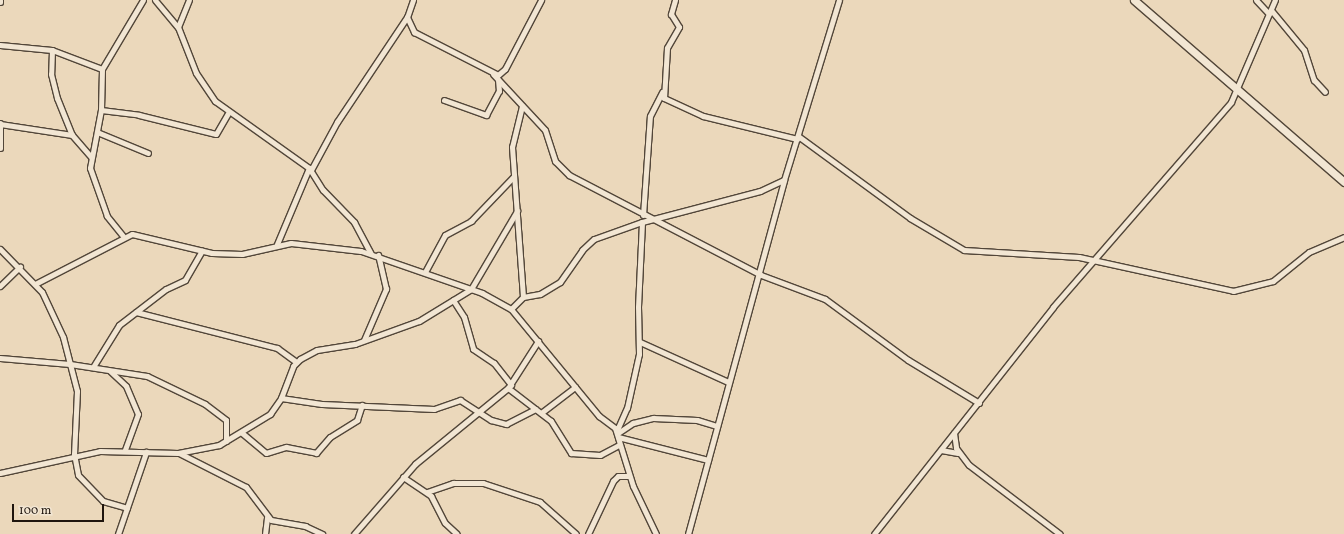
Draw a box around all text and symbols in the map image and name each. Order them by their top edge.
scale bar [14,496,106,522]
text: 100 m [19,503,51,519]

